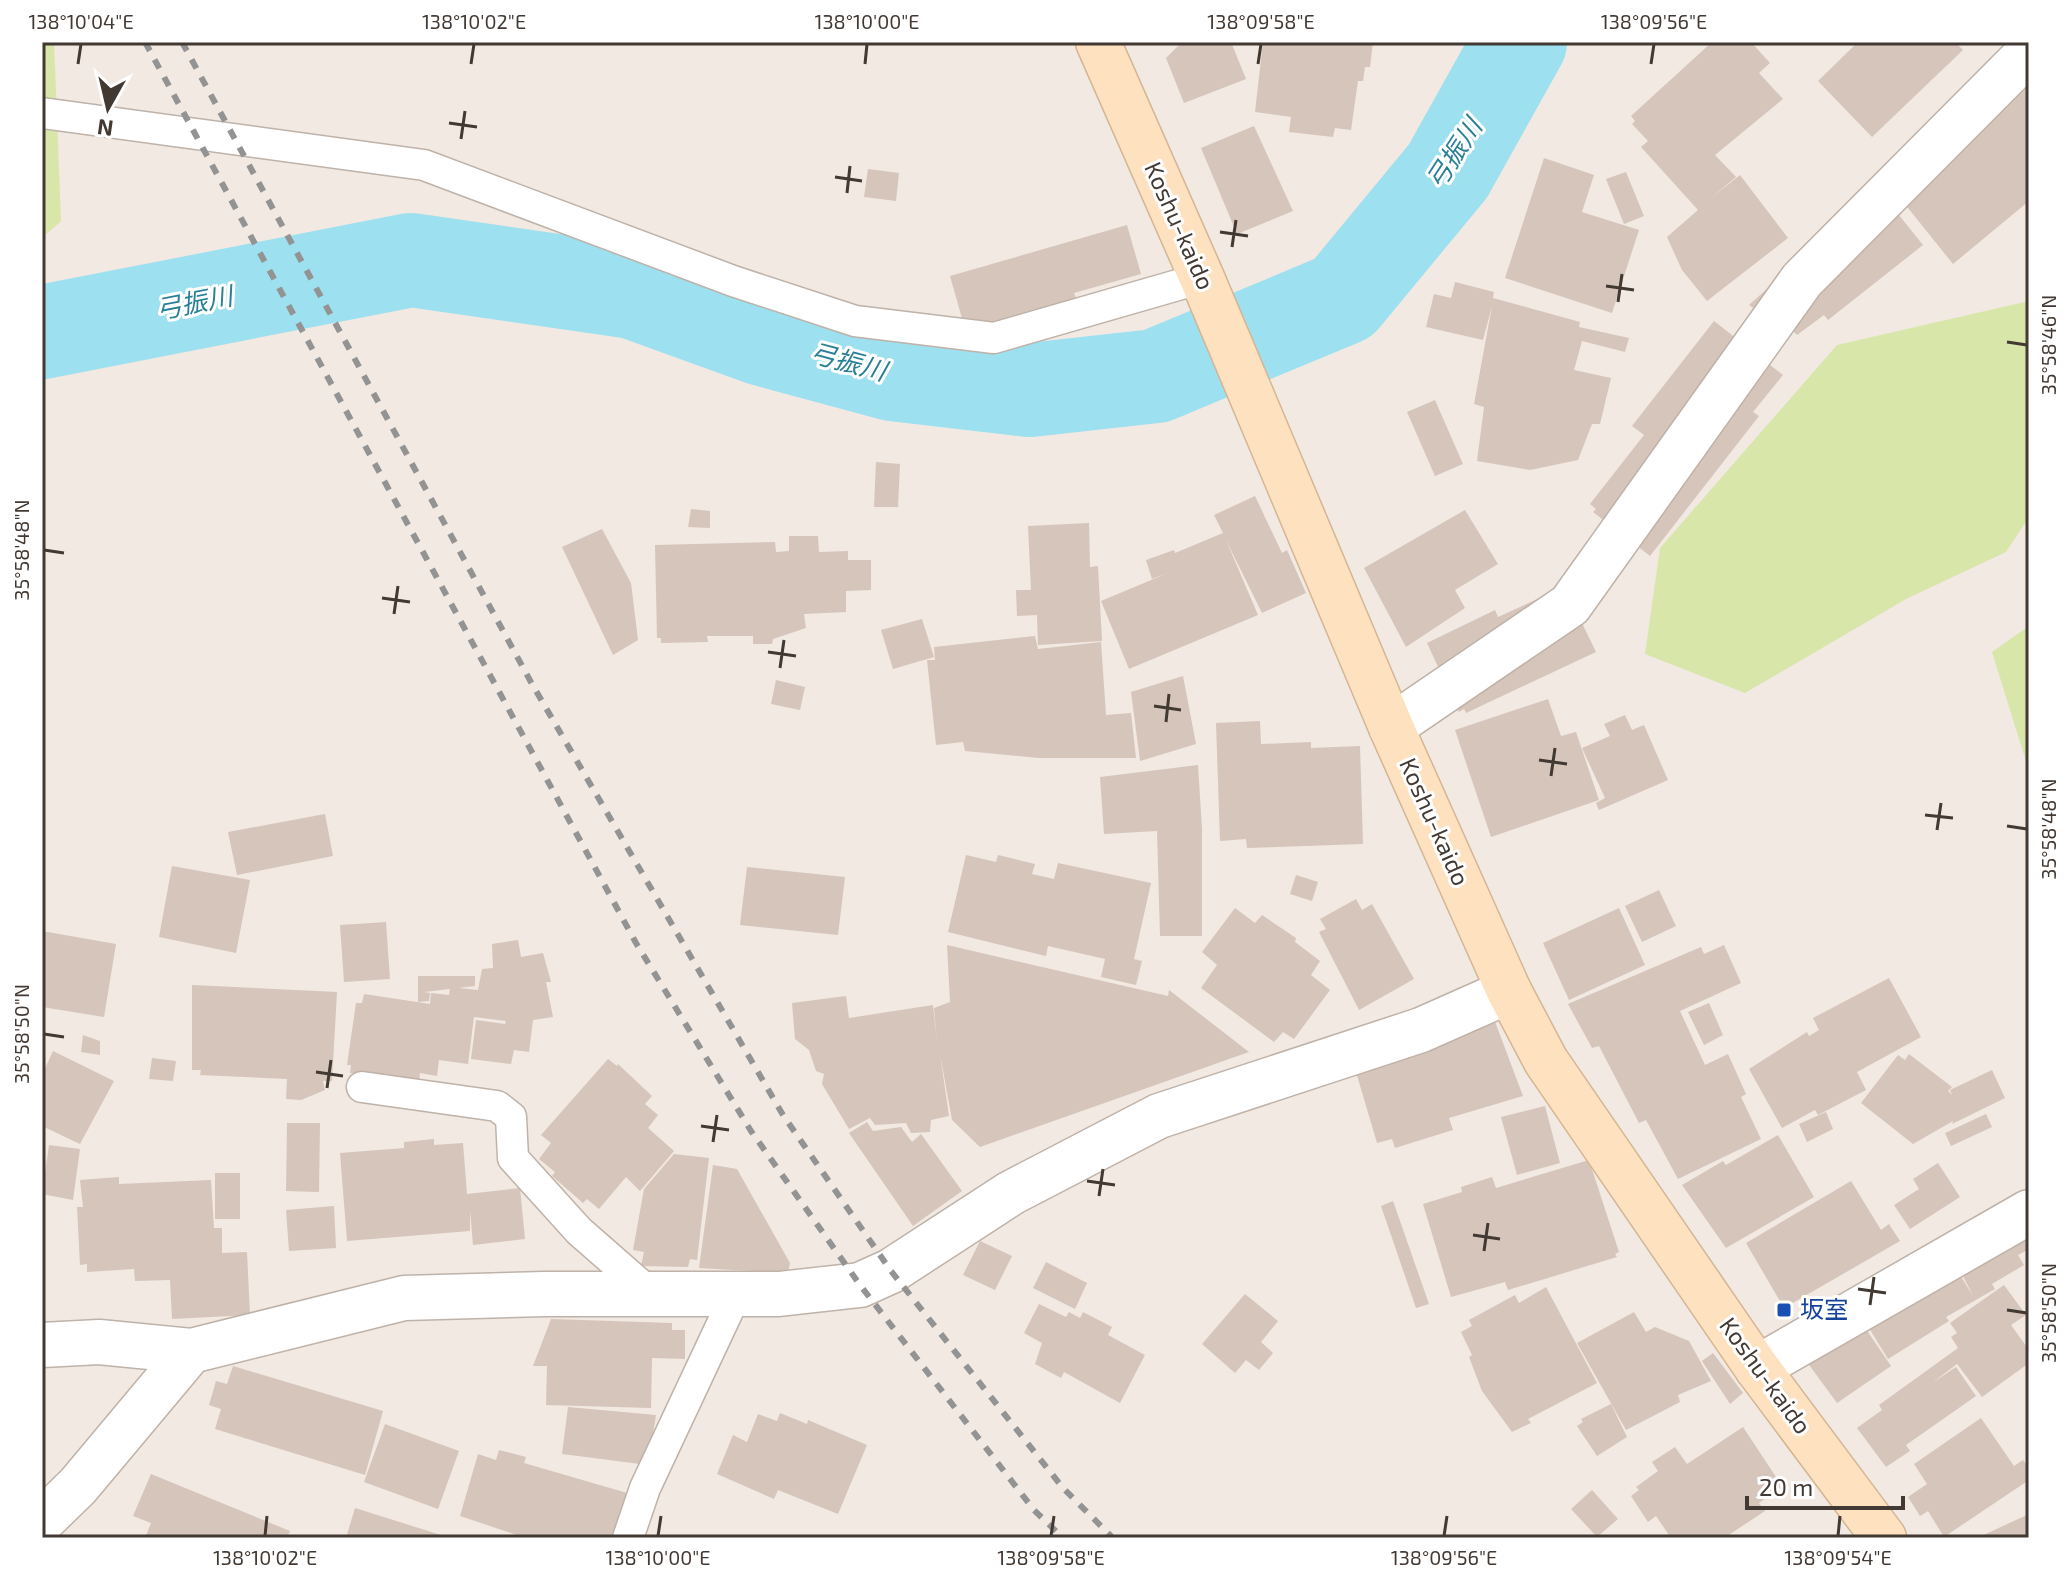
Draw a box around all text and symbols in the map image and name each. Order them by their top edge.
text: 138°10'04"E [28,9,134,33]
text: 138°10'02"E [422,9,526,33]
text: 138°10'00"E [814,9,920,33]
text: 138°09'58"E [1207,9,1315,33]
text: 138°09'56"E [1601,9,1707,33]
north arrow [68,68,148,148]
water label: 弓振川 [1418,110,1489,194]
text: N [95,115,115,143]
street label: Koshu-kaido [1139,157,1221,294]
water label: 弓振川 [152,278,238,324]
text: 35°58'46"N [2036,295,2060,395]
water label: 弓振川 [807,335,893,386]
text: 35°58'48"N [9,499,33,601]
street label: Koshu-kaido [1394,753,1476,890]
text: 35°58'48"N [2036,778,2060,880]
text: 35°58'50"N [9,984,33,1084]
text: 35°58'50"N [2036,1263,2060,1363]
place label: 坂室 [1800,1294,1848,1323]
marker: 坂室 [1775,1301,1793,1319]
street label: Koshu-kaido [1714,1311,1818,1439]
scale bar [1747,1460,1903,1510]
text: 20 m [1759,1472,1813,1501]
text: 138°10'02"E [213,1545,317,1569]
text: 138°10'00"E [605,1545,711,1569]
text: 138°09'58"E [997,1545,1105,1569]
text: 138°09'56"E [1391,1545,1497,1569]
text: 138°09'54"E [1784,1545,1892,1569]

